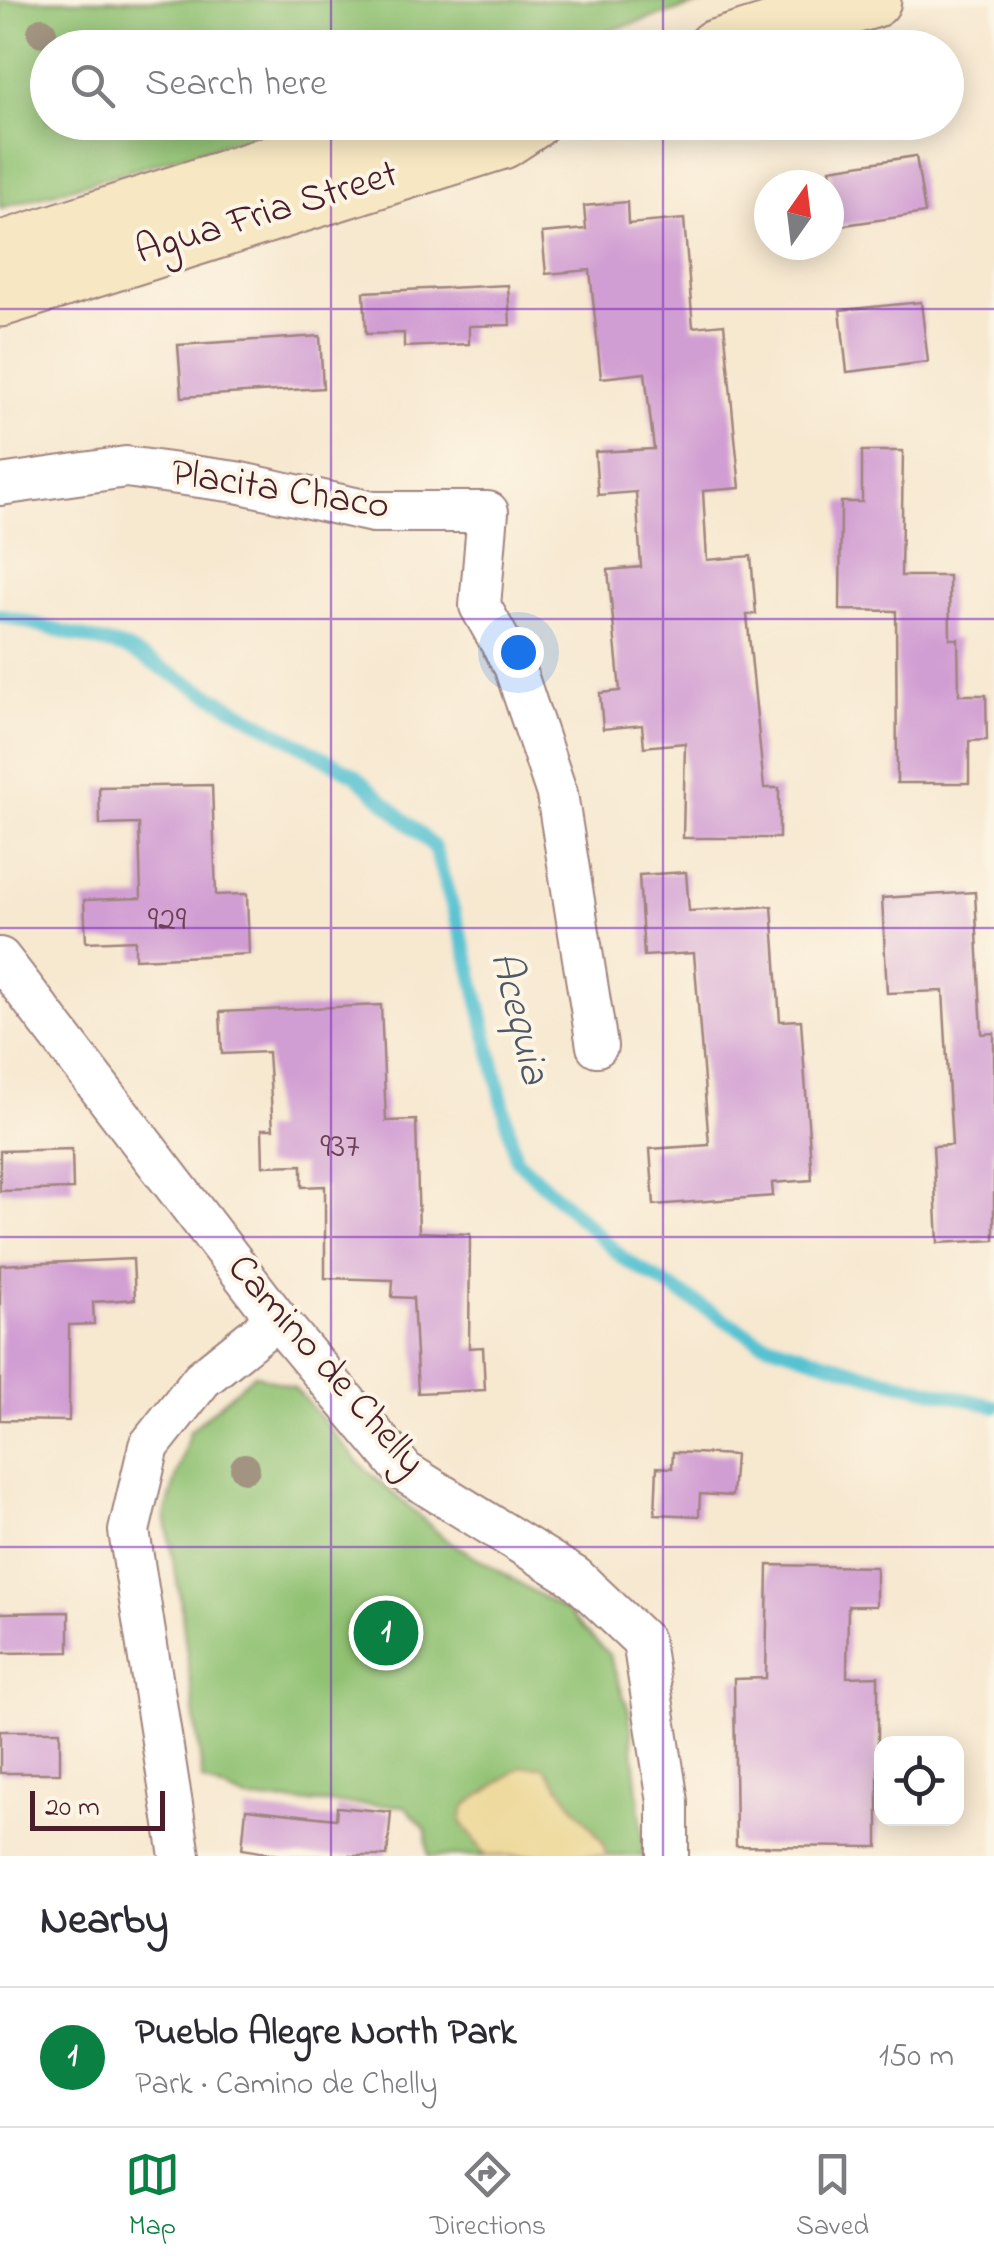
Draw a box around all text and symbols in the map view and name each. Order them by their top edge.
search box [30,30,964,140]
text: Search here [145,57,327,113]
icon: search [65,58,120,113]
street label: Agua Fria Street [128,146,406,282]
north arrow [754,170,844,260]
street label: Placita Chaco [167,445,393,537]
your location [493,627,544,678]
house number: 929 [148,895,187,946]
water label: Acequia [472,945,564,1092]
house number: 937 [320,1122,360,1173]
street label: Camino de Chelly [212,1242,438,1490]
pin: 1 [354,1596,418,1670]
map controls [874,1736,964,1826]
button: locate [874,1736,964,1826]
scale bar [30,1786,165,1830]
text: 20 m [45,1788,100,1829]
text: Nearby [40,1891,168,1952]
text: Pueblo Alegre North Park [135,2006,516,2062]
text: 1 [67,2034,78,2081]
text: 150 m [879,2034,954,2081]
text: Park · Camino de Chelly [135,2062,437,2109]
tab: Map [125,2147,180,2248]
tab: Directions [430,2147,546,2248]
tab: Saved [796,2147,869,2248]

